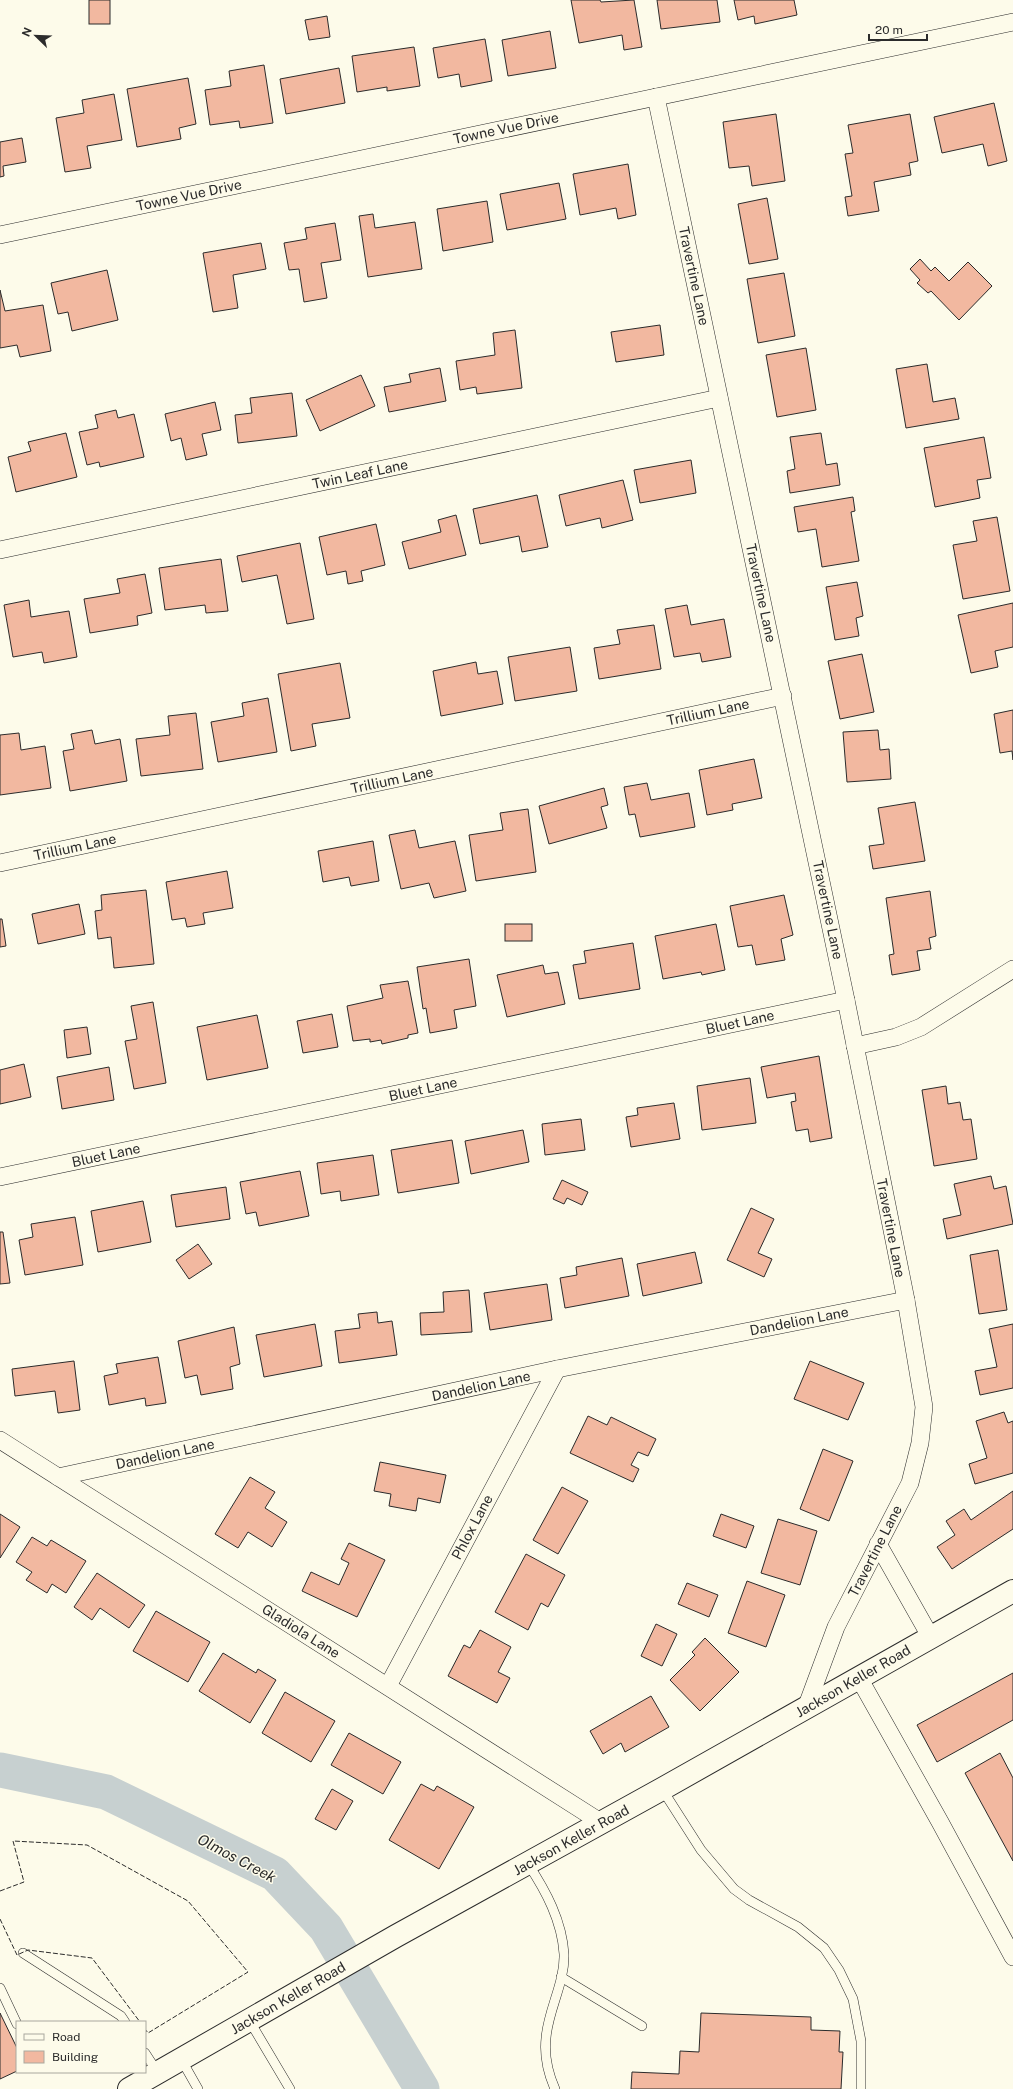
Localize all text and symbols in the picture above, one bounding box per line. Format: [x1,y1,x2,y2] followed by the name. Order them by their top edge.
[16,16,56,56] north arrow
[869,16,927,42] scale bar
[875,23,903,37] text: 20 m
[20,26,34,38] text: N
[452,109,560,147] street label: Towne Vue Drive
[135,176,243,214] street label: Towne Vue Drive
[676,225,712,327] street label: Travertine Lane
[311,456,409,492] street label: Twin Leaf Lane
[743,542,779,644] street label: Travertine Lane
[665,695,751,729] street label: Trillium Lane
[349,763,435,797] street label: Trillium Lane
[32,830,118,864] street label: Trillium Lane
[810,859,846,961] street label: Travertine Lane
[704,1007,776,1037] street label: Bluet Lane
[387,1074,459,1104] street label: Bluet Lane
[70,1140,142,1170] street label: Bluet Lane
[874,1177,908,1279] street label: Travertine Lane
[748,1304,850,1338] street label: Dandelion Lane
[430,1368,532,1404] street label: Dandelion Lane
[114,1436,216,1472] street label: Dandelion Lane
[448,1492,496,1562] street label: Phlox Lane
[845,1502,905,1599] street label: Travertine Lane
[259,1601,343,1661] street label: Gladiola Lane
[793,1642,913,1720] street label: Jackson Keller Road
[510,1802,632,1878] street label: Jackson Keller Road
[195,1830,280,1886] water label: Olmos Creek
[228,1959,348,2037] street label: Jackson Keller Road
[16,2021,146,2073] legend
[52,2030,80,2044] text: Road
[52,2050,98,2064] text: Building

